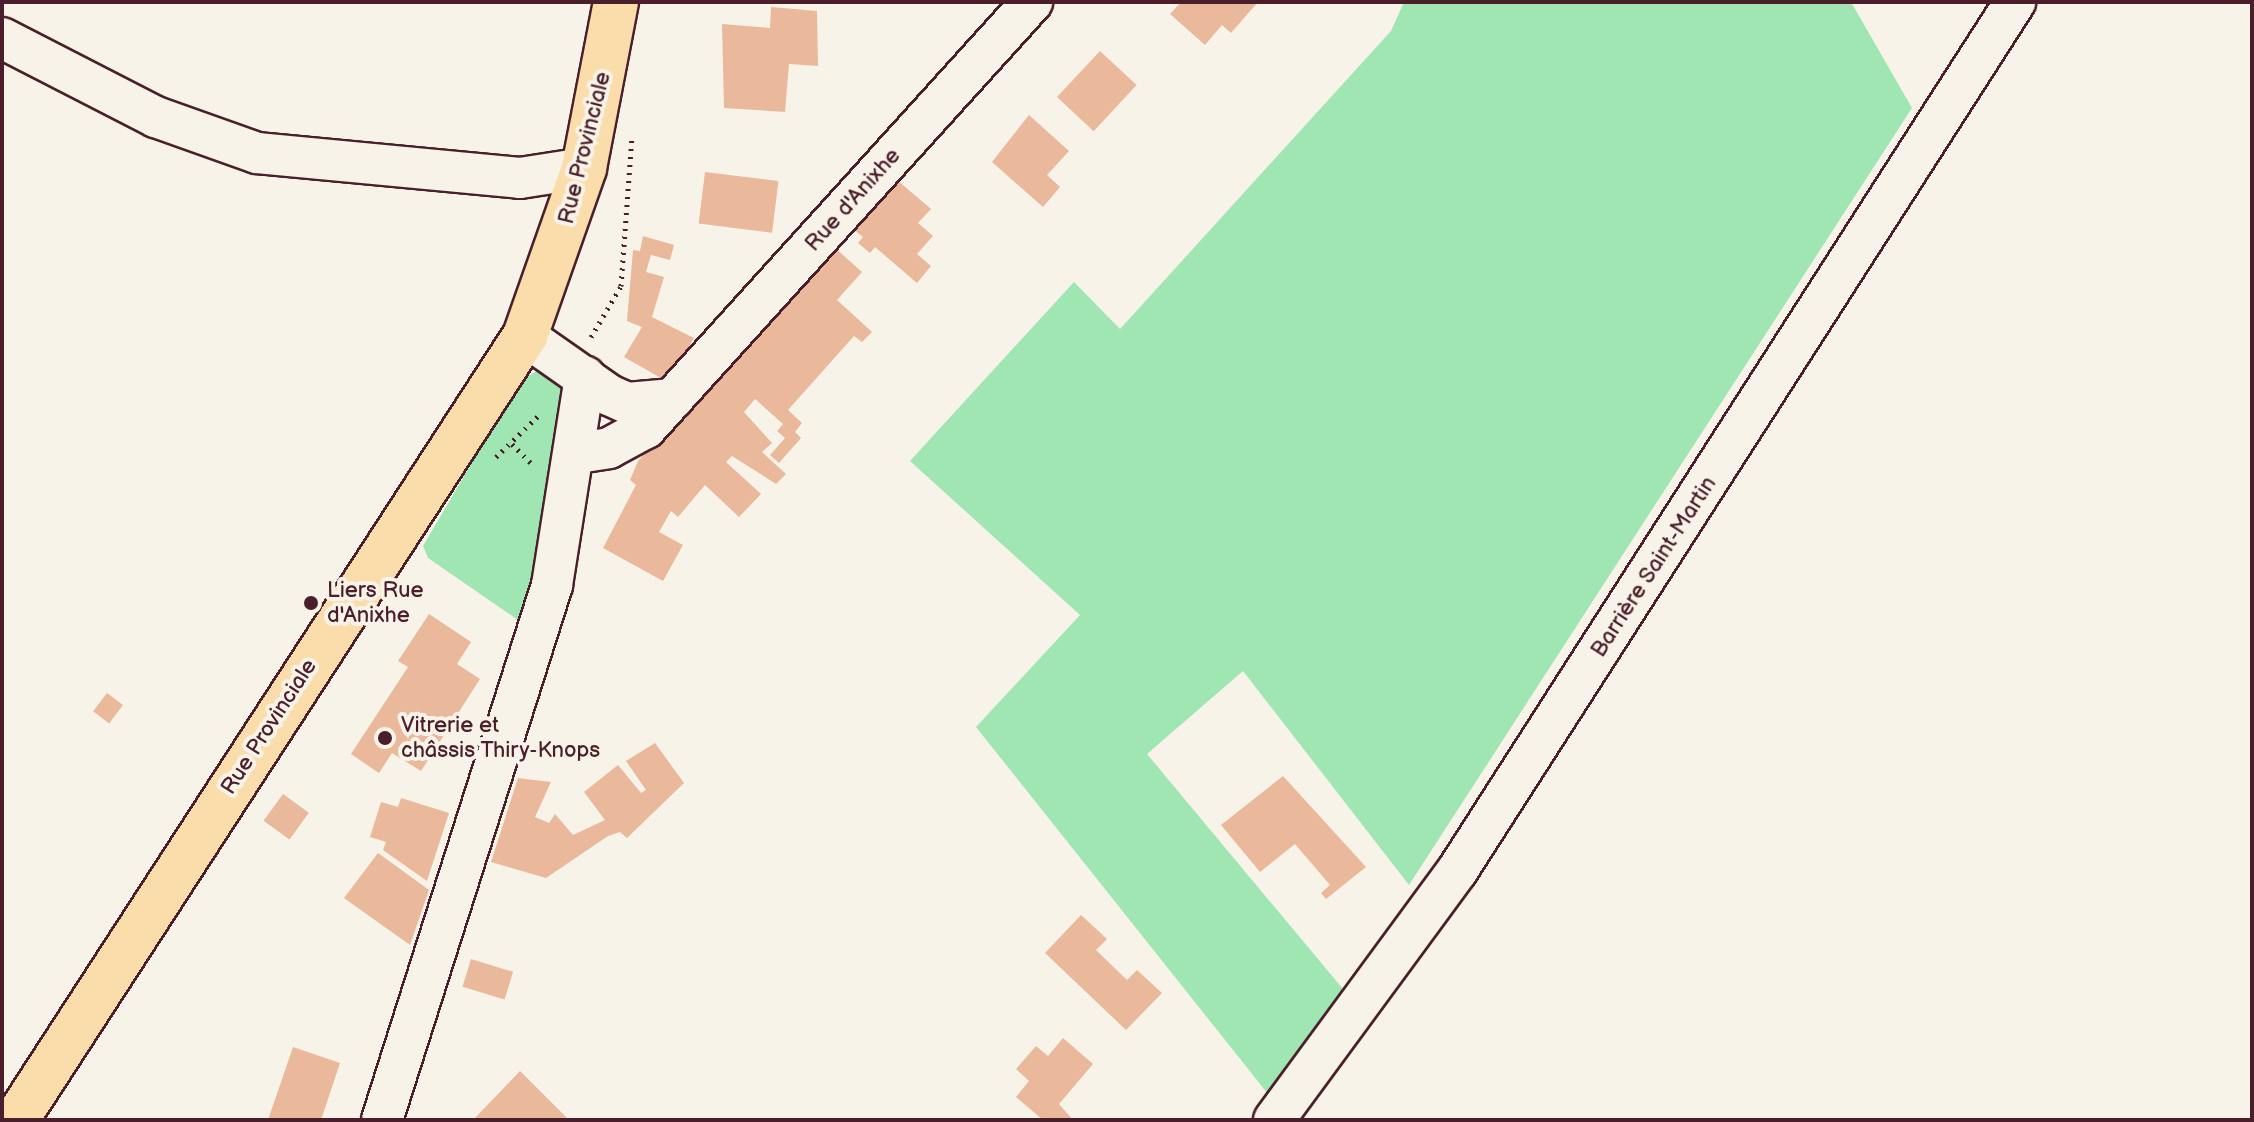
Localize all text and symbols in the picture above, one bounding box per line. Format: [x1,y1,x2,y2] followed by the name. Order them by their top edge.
[553,69,617,227] street label: Rue Provinciale
[800,143,906,257] street label: Rue d'Anixhe
[1586,472,1722,662] street label: Barrière Saint-Martin
[327,577,424,628] place label: Liers Rue d'Anixhe
[302,594,320,612] marker: Liers Rue d'Anixhe
[216,654,322,800] street label: Rue Provinciale
[401,712,601,764] place label: Vitrerie et châssis Thiry-Knops
[376,729,394,747] marker: Vitrerie et châssis Thiry-Knops

